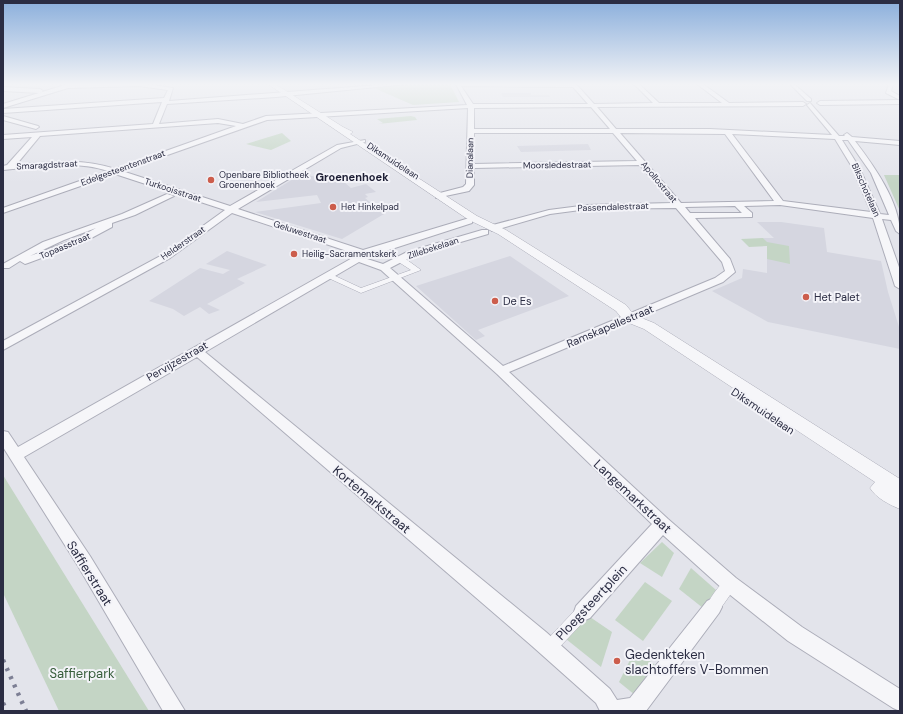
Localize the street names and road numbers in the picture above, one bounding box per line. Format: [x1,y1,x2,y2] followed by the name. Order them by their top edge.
[464,138,476,178] street label: Dianalaan
[364,140,422,182] street label: Diksmuidelaan
[79,147,167,189] street label: Edelgesteentenstraat
[16,157,78,173] street label: Smaragdstraat
[523,158,592,172] street label: Moorsledestraat
[638,159,680,206] street label: Apollostraat
[849,161,883,219] street label: Bikschotelaan
[143,175,203,205] street label: Turkooisstraat
[577,200,649,214] street label: Passendalestraat
[272,218,329,246] street label: Geluwestraat
[158,223,208,263] street label: Helderstraat
[38,230,93,262] street label: Topaasstraat
[406,234,460,262] street label: Zillebekelaan
[564,301,656,351] street label: Ramskapellestraat
[144,338,210,384] street label: Pervijzestraat
[729,385,797,437] street label: Diksmuidelaan
[590,456,675,537] street label: Langemarkstraat
[329,462,414,537] street label: Kortemarkstraat
[63,537,116,609] street label: Saffierstraat
[552,561,631,644] street label: Ploegsteertplein

